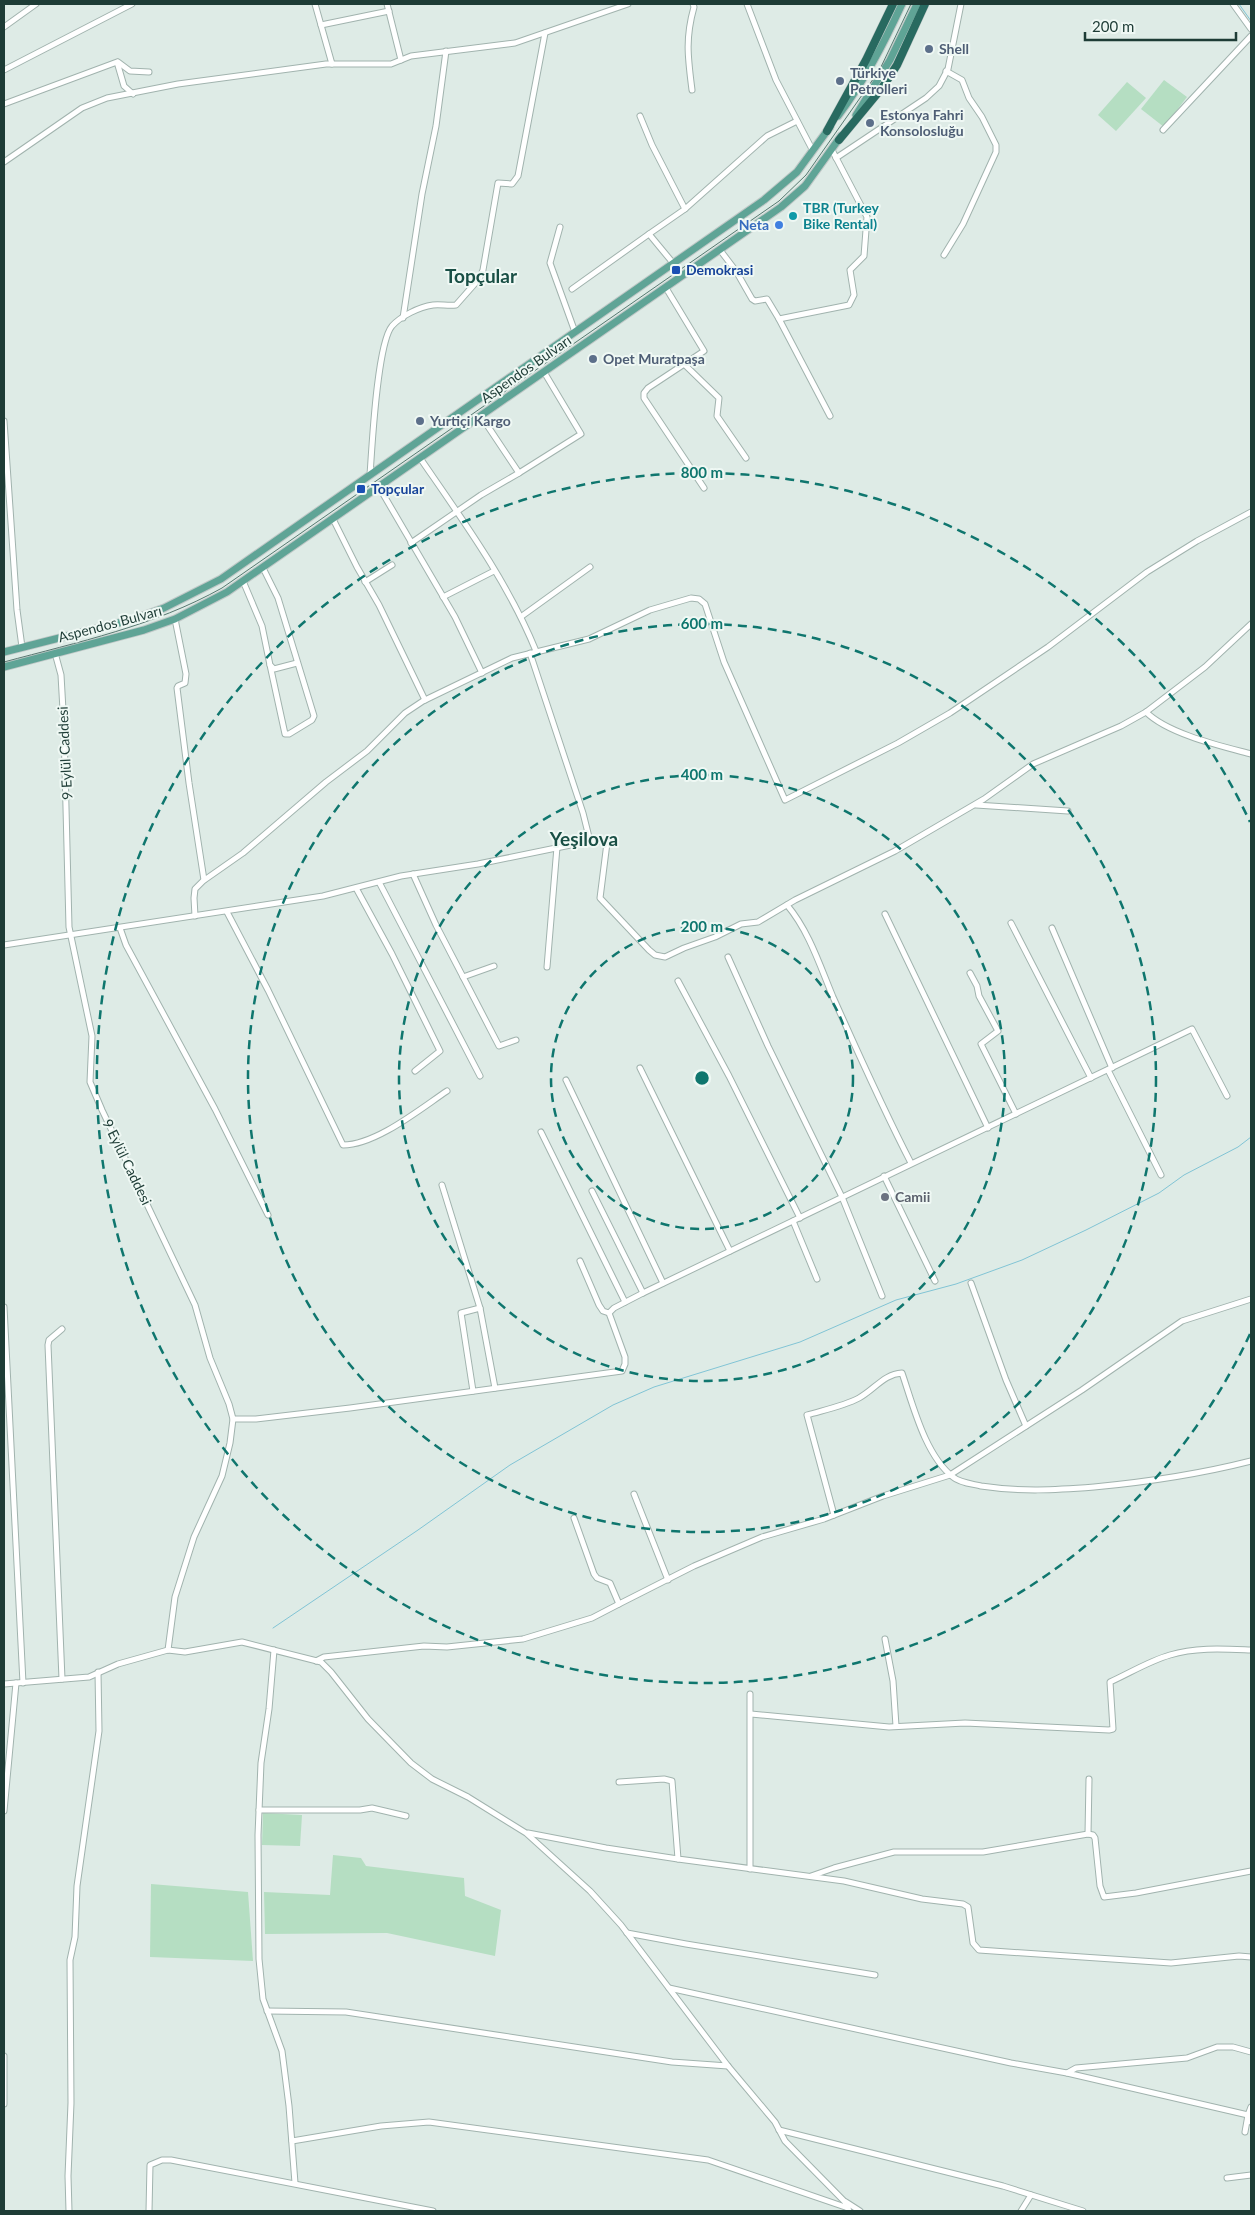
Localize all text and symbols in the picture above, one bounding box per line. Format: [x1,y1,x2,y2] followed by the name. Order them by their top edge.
[1085,10,1236,42] scale bar
[1092,17,1134,35] text: 200 m
[939,40,969,57] place label: Shell
[923,43,935,55] marker: Shell
[850,64,907,97] place label: Türkiye Petrolleri
[834,75,846,87] marker: Türkiye Petrolleri
[880,106,964,139] place label: Estonya Fahri Konsolosluğu
[864,117,876,129] marker: Estonya Fahri Konsolosluğu
[803,199,879,232] place label: TBR (Turkey Bike Rental)
[787,210,799,222] marker: TBR (Turkey Bike Rental)
[739,216,769,233] place label: Neta
[773,219,785,231] marker: Neta
[686,261,753,278] place label: Demokrasi
[445,264,518,287] district label: Topçular
[670,264,682,276] marker: Demokrasi
[477,331,574,406] street label: Aspendos Bulvarı
[603,350,705,367] place label: Opet Muratpaşa
[587,353,599,365] marker: Opet Muratpaşa
[429,412,511,429] place label: Yurtiçi Kargo
[414,415,426,427] marker: Yurtiçi Kargo
[681,463,723,481] text: 800 m
[371,480,425,497] place label: Topçular
[355,483,367,495] marker: Topçular
[56,602,164,646] street label: Aspendos Bulvarı
[681,614,723,632] text: 600 m
[54,706,75,800] street label: 9 Eylül Caddesi
[681,765,723,783] text: 400 m
[549,827,618,850] district label: Yeşilova
[681,917,723,935] text: 200 m
[693,1069,711,1087] centre of rings
[99,1116,156,1208] street label: 9 Eylül Caddesi
[895,1188,930,1205] place label: Camii
[879,1191,891,1203] marker: Camii

